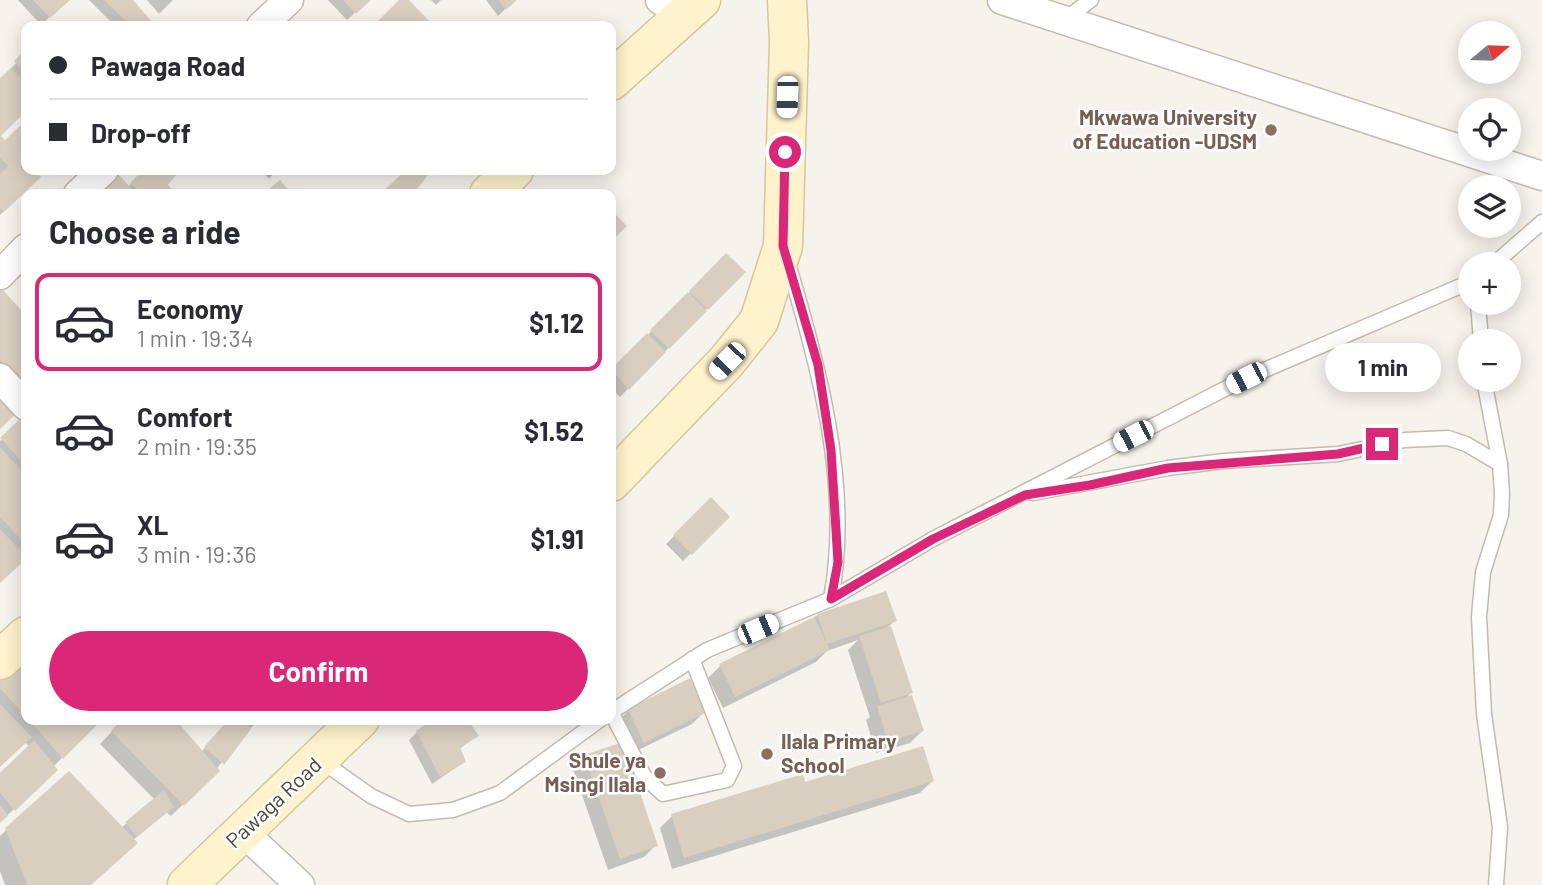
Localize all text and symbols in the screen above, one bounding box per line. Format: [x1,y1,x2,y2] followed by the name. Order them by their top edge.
[1458,21,1521,84] north arrow
[1458,21,1521,392] map controls
[91,50,245,81] text: Pawaga Road
[776,76,799,118] car
[1458,98,1521,161] button: locate
[1073,104,1257,153] place label: Mkwawa University of Education -UDSM
[91,117,191,148] text: Drop-off
[1263,122,1279,138] marker: Mkwawa University of Education -UDSM
[769,136,801,168] route start
[1458,175,1521,238] button: layers
[49,212,241,250] text: Choose a ride
[1458,252,1521,315] button: +
[53,291,116,354] icon: car
[137,293,243,324] text: Economy
[529,307,584,338] text: $1.12
[137,324,253,352] text: 1 min · 19:34
[1458,329,1521,392] button: −
[705,339,750,383] car
[1324,342,1440,392] callout: 1 min
[1358,353,1408,381] text: 1 min
[1223,359,1270,397] car
[53,399,116,462] icon: car
[137,401,233,432] text: Comfort
[524,415,584,446] text: $1.52
[1110,417,1157,455] car
[1366,428,1398,460] route end
[137,432,257,460] text: 2 min · 19:35
[53,507,116,570] icon: car
[137,509,168,540] text: XL
[530,523,584,554] text: $1.91
[137,540,256,568] text: 3 min · 19:36
[735,611,782,647] car
[49,631,588,711] button: Confirm
[781,728,897,777] place label: Ilala Primary School
[759,746,775,762] marker: Ilala Primary School
[544,747,646,796] place label: Shule ya Msingi Ilala
[220,751,326,852] street label: Pawaga Road
[652,765,668,781] marker: Shule ya Msingi Ilala

